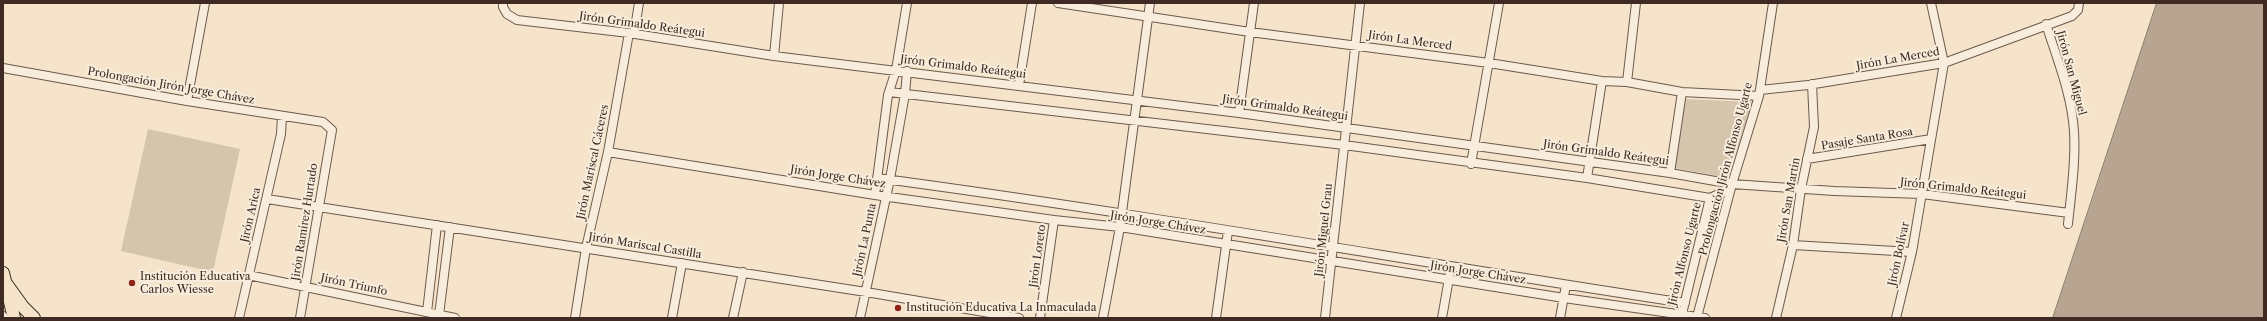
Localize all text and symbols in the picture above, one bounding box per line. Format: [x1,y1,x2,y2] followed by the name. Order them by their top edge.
[578,10,706,40] street label: Jirón Grimaldo Reátegui
[1367,29,1453,53] street label: Jirón La Merced
[2053,29,2089,117] street label: Jirón San Miguel
[1855,45,1941,73] street label: Jirón La Merced
[899,53,1027,81] street label: Jirón Grimaldo Reátegui
[87,65,255,107] street label: Prolongación Jirón Jorge Chávez
[1697,81,1755,257] street label: Prolongación Jirón Alfonso Ugarte
[1221,93,1349,123] street label: Jirón Grimaldo Reátegui
[574,103,612,221] street label: Jirón Mariscal Cáceres
[1820,125,1914,153] street label: Pasaje Santa Rosa
[1542,138,1670,168] street label: Jirón Grimaldo Reátegui
[1775,156,1803,244] street label: Jirón San Martín
[289,162,321,282] street label: Jirón Ramírez Hurtado
[789,163,887,191] street label: Jirón Jorge Chávez
[1899,176,2027,202] street label: Jirón Grimaldo Reátegui
[1313,183,1335,277] street label: Jirón Miguel Grau
[238,186,264,244] street label: Jirón Arica
[1666,201,1704,307] street label: Jirón Alfonso Ugarte
[851,202,879,278] street label: Jirón La Punta
[1109,209,1207,237] street label: Jirón Jorge Chávez
[1886,221,1912,287] street label: Jirón Bolívar
[1027,224,1049,288] street label: Jirón Loreto
[588,231,702,261] street label: Jirón Mariscal Castilla
[1429,259,1527,287] street label: Jirón Jorge Chávez
[140,270,251,296] place label: Institución Educativa Carlos Wiesse
[319,271,389,299] street label: Jirón Triunfo
[127,278,137,288] marker: Institución Educativa Carlos Wiesse
[906,301,1097,315] place label: Institución Educativa La Inmaculada
[893,303,903,313] marker: Institución Educativa La Inmaculada

